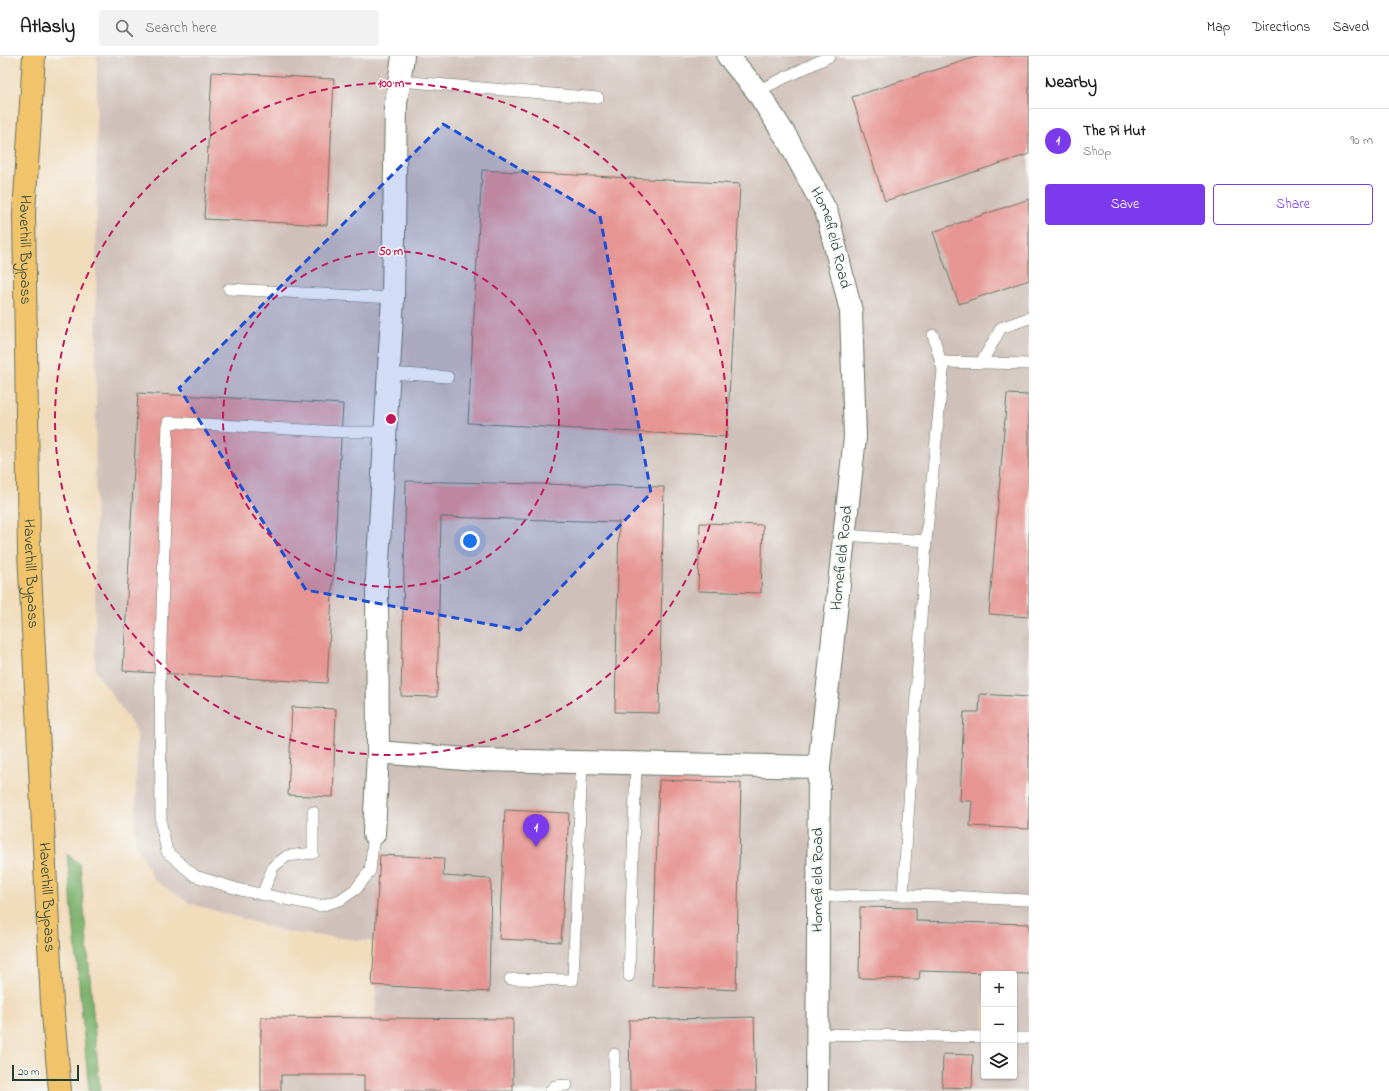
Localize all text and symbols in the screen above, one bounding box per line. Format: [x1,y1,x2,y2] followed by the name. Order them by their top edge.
[99,10,379,46] search box
[20,14,75,41] text: Atlasly
[113,17,135,39] icon: search
[145,17,217,39] text: Search here
[1207,17,1230,38] text: Map
[1252,17,1310,38] text: Directions
[1332,17,1369,38] text: Saved
[1045,70,1097,95] text: Nearby
[378,75,405,93] text: 100 m
[1083,120,1146,142] text: The Pi Hut
[1056,131,1060,150] text: 1
[1350,131,1373,150] text: 90 m
[1083,142,1111,161] text: Shop
[803,183,857,291] street label: Homefield Road
[1045,184,1205,225] button: Save
[1213,184,1373,225] button: Share
[12,194,37,305] street label: Haverhill Bypass
[379,243,404,261] text: 50 m
[384,412,398,426] centre of rings
[825,504,859,612] street label: Homefield Road
[17,518,45,629] street label: Haverhill Bypass
[460,531,480,551] your location
[523,814,549,847] pin: 1
[806,827,830,933] street label: Homefield Road
[32,842,61,953] street label: Haverhill Bypass
[981,971,1017,1079] map controls
[981,971,1017,1007] button: +
[981,1007,1017,1043] button: −
[981,1043,1017,1079] button: layers
[12,1063,79,1082] scale bar
[18,1064,40,1080] text: 20 m

